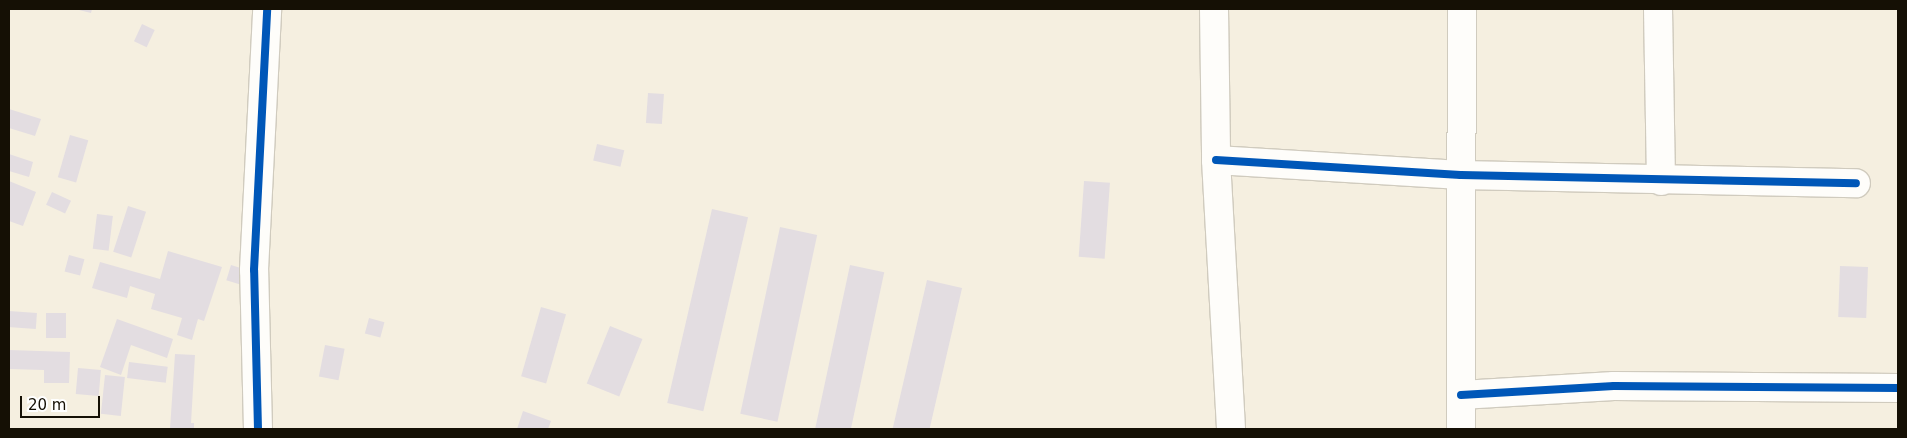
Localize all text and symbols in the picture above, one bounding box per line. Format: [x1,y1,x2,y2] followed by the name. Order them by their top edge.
[22,386,102,418] scale bar
[28,396,66,414] text: 20 m

